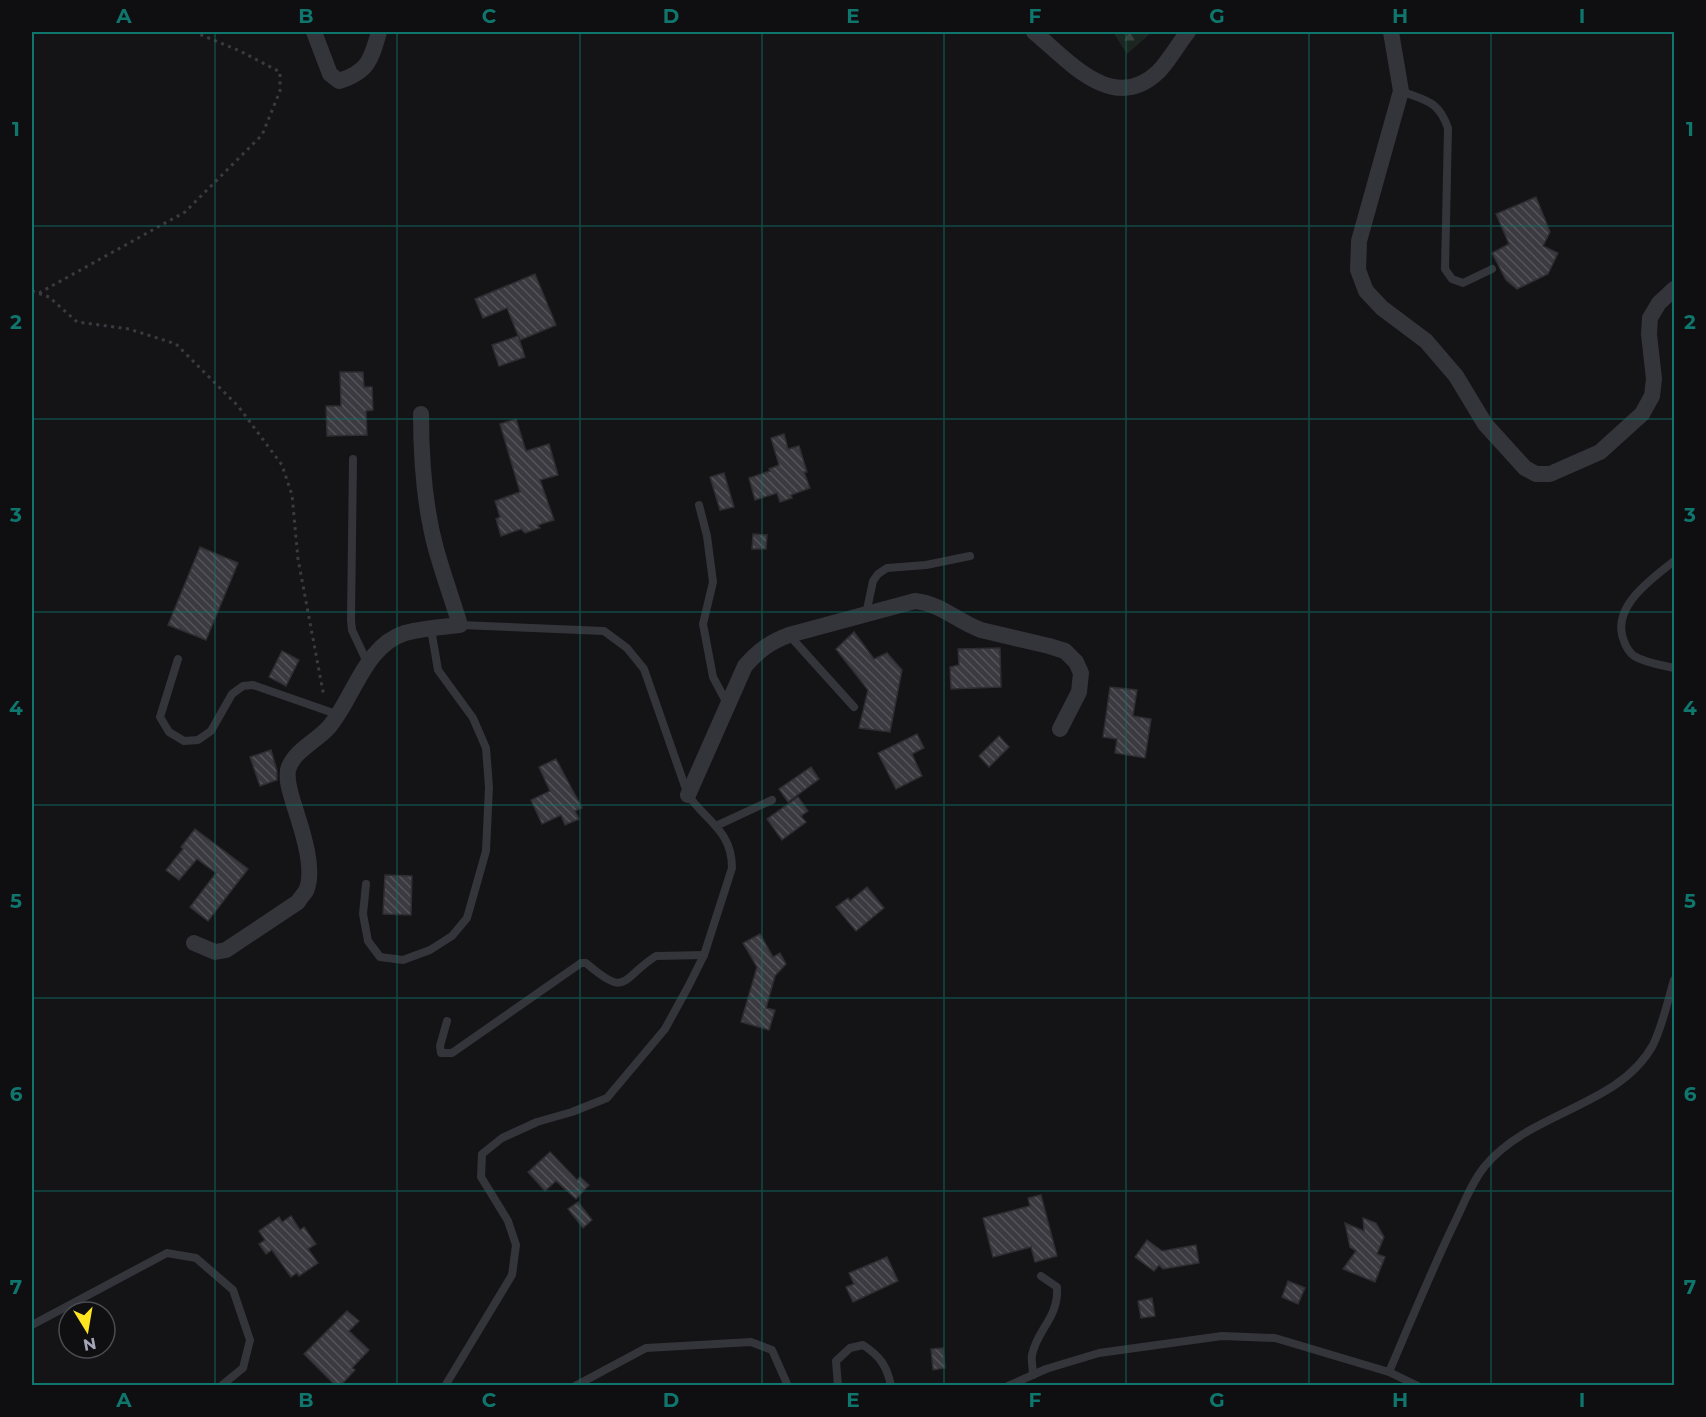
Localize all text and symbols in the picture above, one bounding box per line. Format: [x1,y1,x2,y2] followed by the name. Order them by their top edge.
[115,4,132,28] text: A
[298,4,314,28] text: B
[482,4,497,28] text: C
[663,4,679,28] text: D
[846,4,860,28] text: E
[1029,4,1042,28] text: F
[1209,4,1225,28] text: G
[1392,4,1408,28] text: H
[1579,4,1585,28] text: I
[12,117,20,141] text: 1
[1686,117,1694,141] text: 1
[10,310,22,334] text: 2
[1684,310,1696,334] text: 2
[9,503,22,527] text: 3
[1683,503,1696,527] text: 3
[9,696,23,720] text: 4
[1683,696,1697,720] text: 4
[10,889,22,913] text: 5
[1684,889,1696,913] text: 5
[10,1082,23,1106] text: 6
[1684,1082,1697,1106] text: 6
[10,1275,22,1299] text: 7
[1684,1275,1696,1299] text: 7
[57,1300,117,1360] north arrow
[82,1334,98,1355] text: N
[115,1388,132,1412] text: A
[298,1388,314,1412] text: B
[482,1388,497,1412] text: C
[663,1388,679,1412] text: D
[846,1388,860,1412] text: E
[1029,1388,1042,1412] text: F
[1209,1388,1225,1412] text: G
[1392,1388,1408,1412] text: H
[1579,1388,1585,1412] text: I

